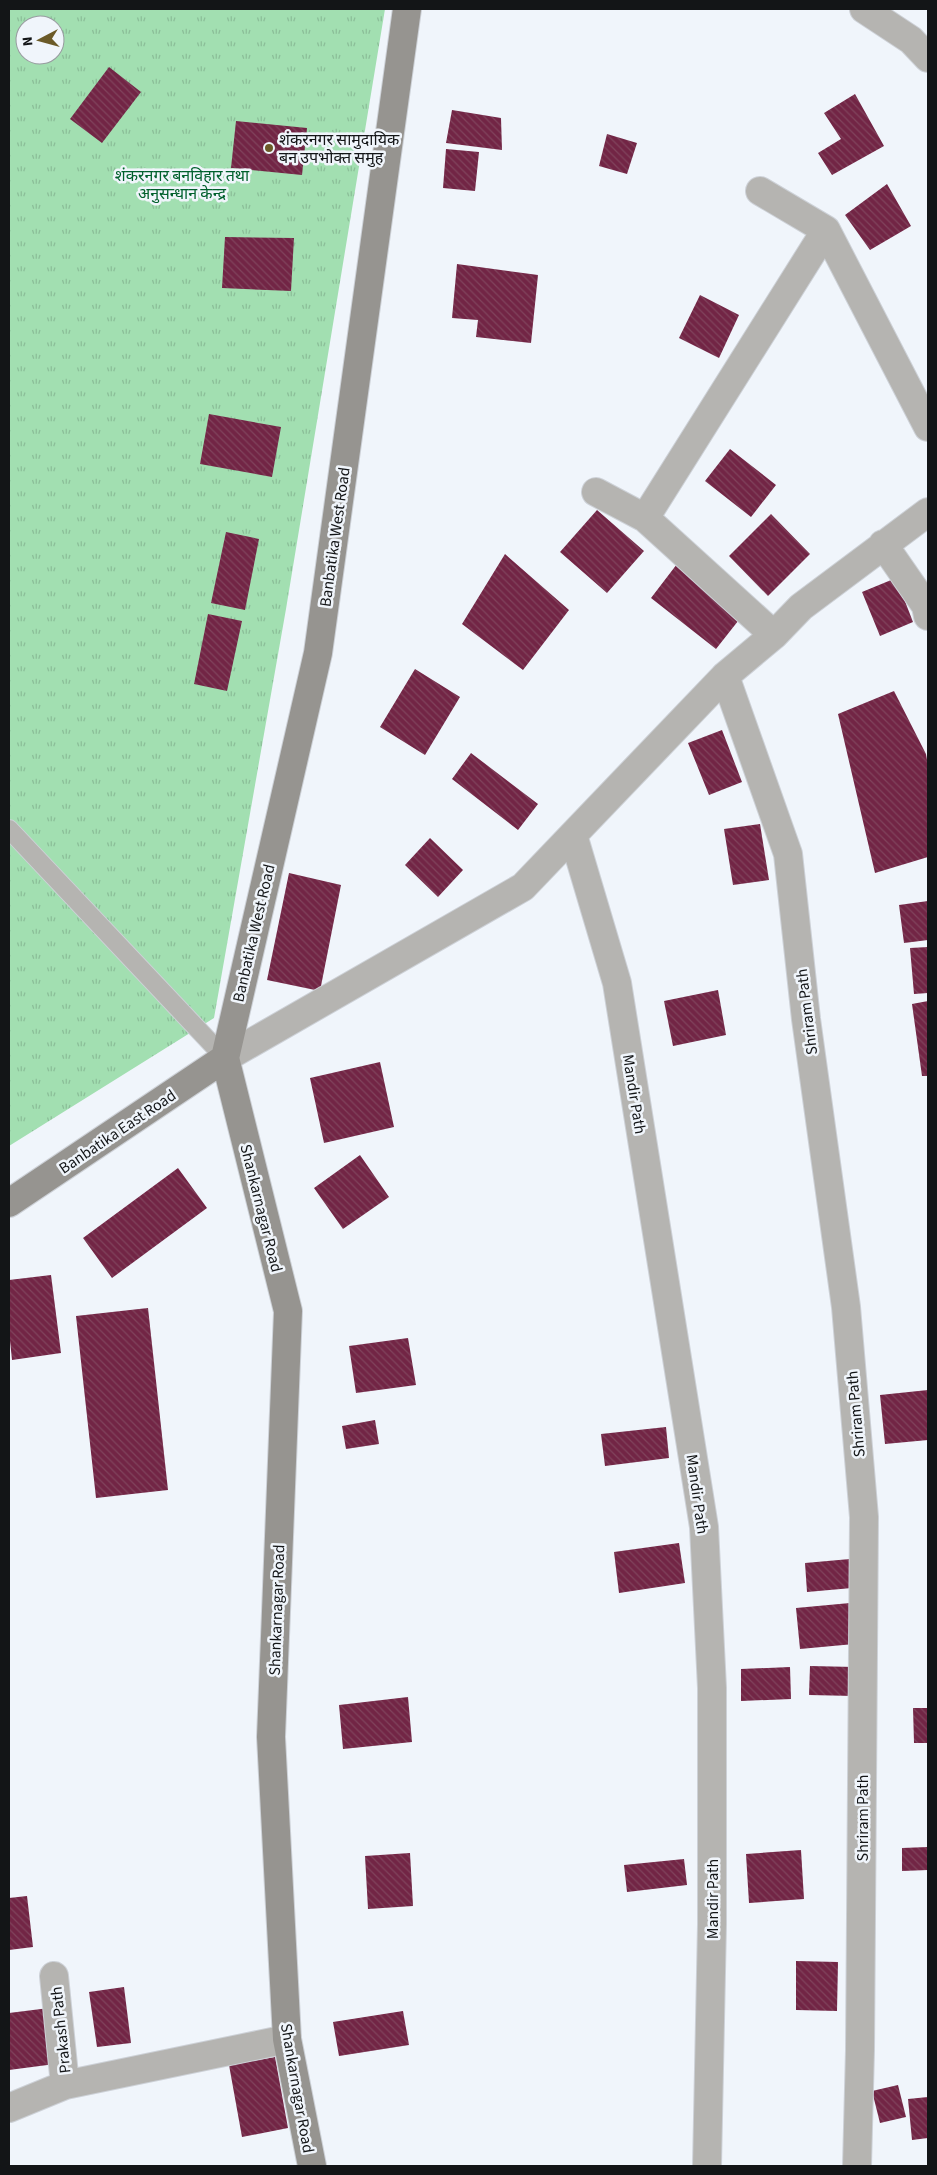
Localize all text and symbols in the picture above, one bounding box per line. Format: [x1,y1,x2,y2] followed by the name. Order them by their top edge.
[15,15,65,65] north arrow
[18,36,38,47] text: N
[279,129,400,169] place label: शंकरनगर सामुदायिक बन उपभोक्त समुह
[263,142,275,154] marker: शंकरनगर सामुदायिक बन उपभोक्त समुह
[115,165,250,205] park label: शंकरनगर बनविहार तथा अनुसन्धान केन्द्र
[314,466,356,608] street label: Banbatika West Road
[227,862,281,1004] street label: Banbatika West Road
[791,967,823,1056] street label: Shriram Path
[617,1053,651,1136] street label: Mandir Path
[55,1084,180,1179] street label: Banbatika East Road
[234,1142,288,1275] street label: Shankarnagar Road
[841,1370,871,1458] street label: Shriram Path
[681,1453,713,1535] street label: Mandir Path
[264,1544,290,1676] street label: Shankarnagar Road
[852,1775,874,1861] street label: Shriram Path
[702,1859,724,1939] street label: Mandir Path
[46,1985,76,2074] street label: Prakash Path
[275,2022,319,2155] street label: Shankarnagar Road

